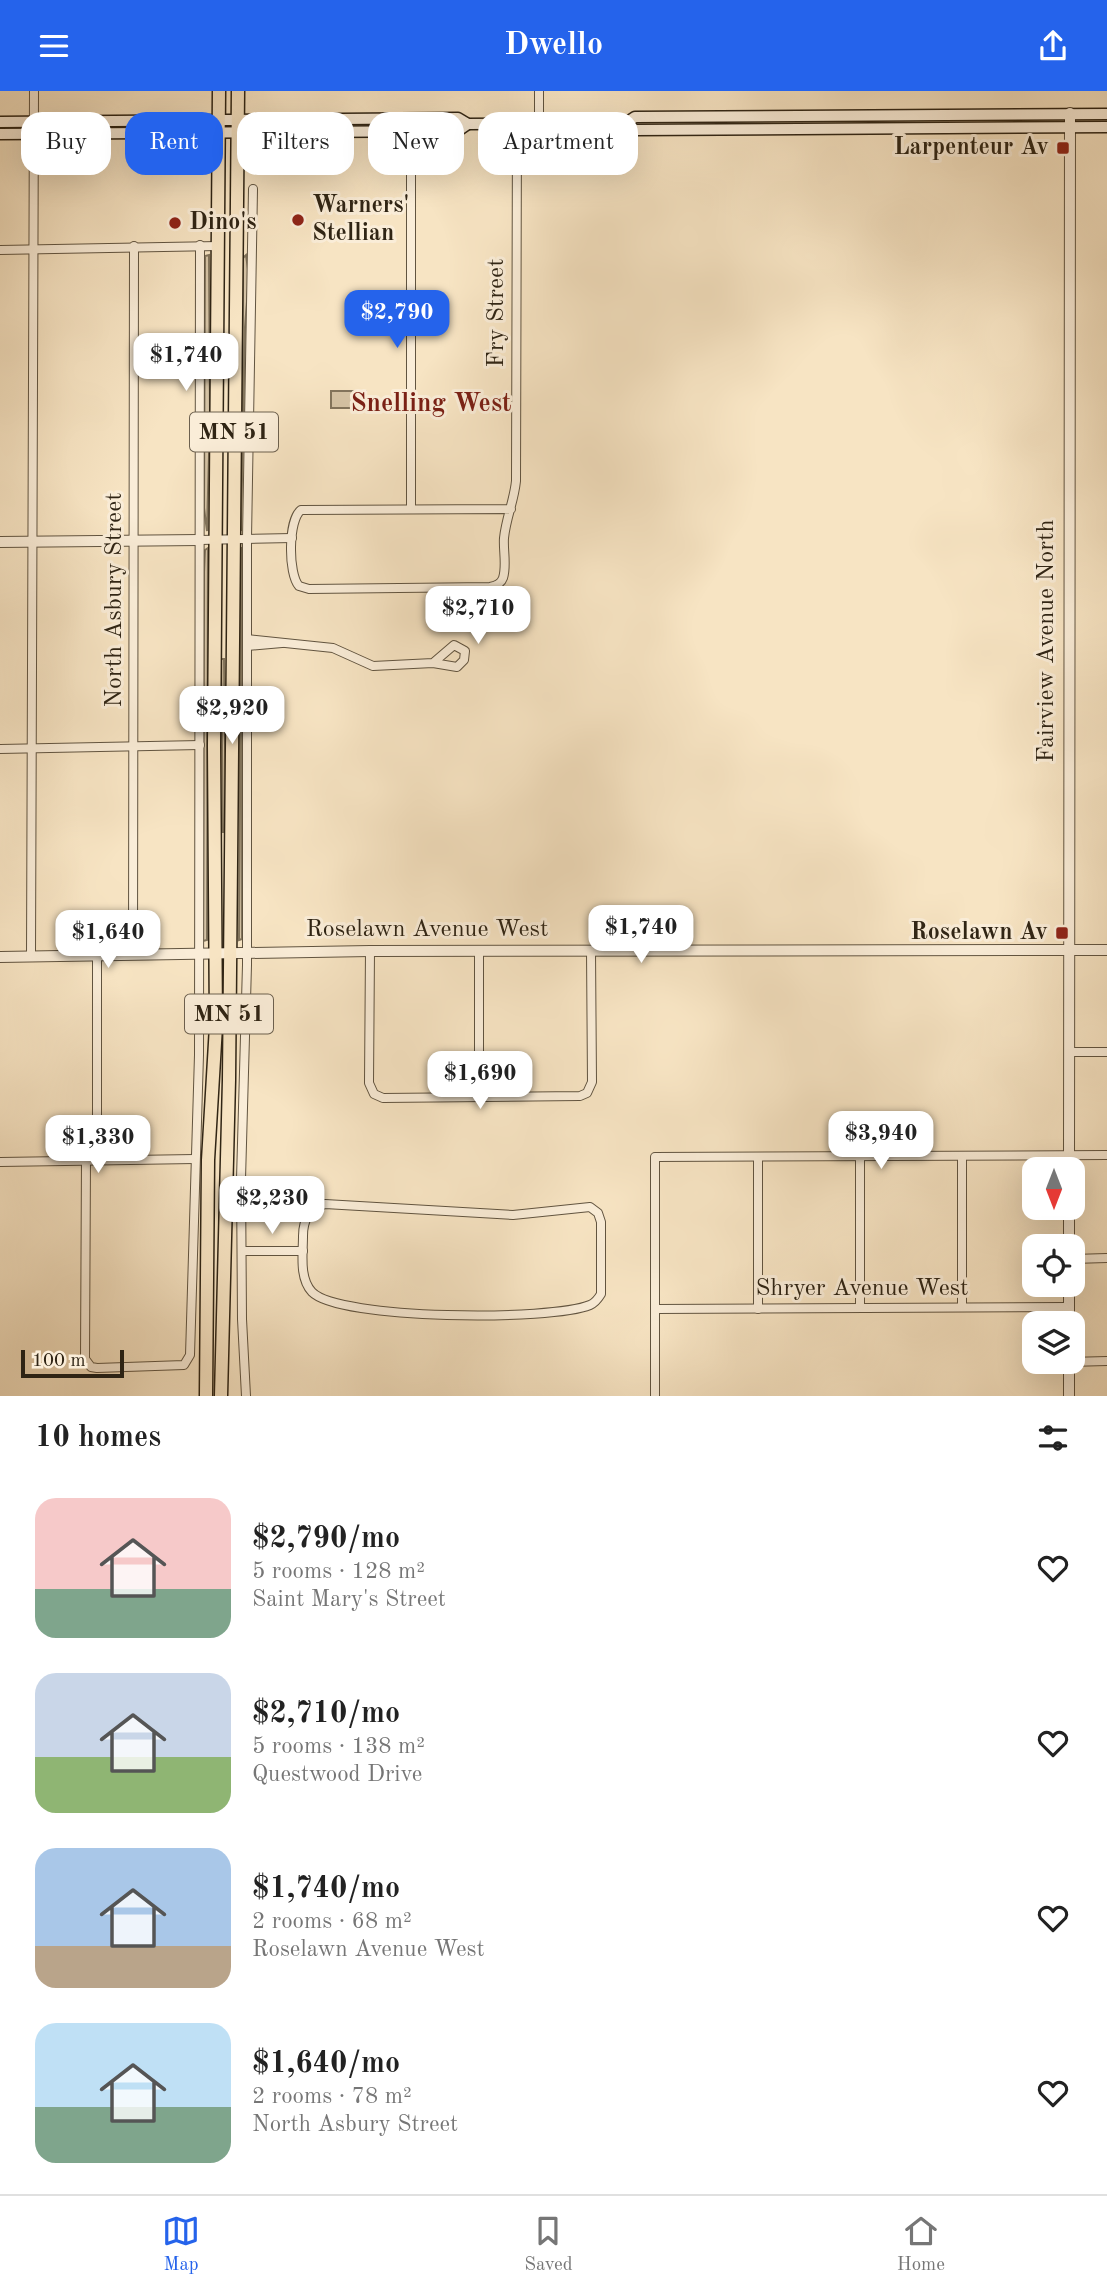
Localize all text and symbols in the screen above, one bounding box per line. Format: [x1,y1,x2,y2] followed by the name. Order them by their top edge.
[35,27,73,65] icon: menu
[1034,27,1072,65] icon: share
[504,30,603,62] text: Dwello
[21,112,111,175] chip: Buy
[125,112,223,175] chip: Rent
[237,112,354,175] chip: Filters
[368,112,464,175] chip: New
[478,112,638,175] chip: Apartment
[893,136,1049,160] place label: Larpenteur Av
[1055,140,1071,156] marker: Larpenteur Av
[312,194,409,246] place label: Warners' Stellian
[189,211,257,235] place label: Dino's
[290,212,306,228] marker: Warners' Stellian
[167,215,183,231] marker: Dino's
[485,258,509,368] street label: Fry Street
[340,291,454,350] pin: $2,790
[360,301,434,324] text: $2,790
[129,334,243,393] pin: $1,740
[149,344,223,367] text: $1,740
[350,391,512,417] district label: Snelling West
[190,413,278,451] road number: MN 51
[103,492,127,708] street label: North Asbury Street
[1035,519,1059,763] street label: Fairview Avenue North
[421,587,535,646] pin: $2,710
[441,597,515,620] text: $2,710
[175,687,289,746] pin: $2,920
[195,697,269,720] text: $2,920
[584,905,698,965] pin: $1,740
[51,911,165,970] pin: $1,640
[604,916,678,939] text: $1,740
[306,918,548,942] street label: Roselawn Avenue West
[71,921,145,944] text: $1,640
[910,921,1048,945] place label: Roselawn Av
[1054,925,1070,941] marker: Roselawn Av
[185,995,273,1033] road number: MN 51
[423,1051,537,1111] pin: $1,690
[443,1062,517,1085] text: $1,690
[824,1111,938,1171] pin: $3,940
[41,1115,155,1175] pin: $1,330
[844,1122,918,1145] text: $3,940
[61,1126,135,1149] text: $1,330
[1022,1157,1085,1220] north arrow
[1022,1157,1085,1374] map controls
[215,1177,329,1236] pin: $2,230
[235,1187,309,1210] text: $2,230
[1022,1234,1085,1297] button: locate
[755,1277,969,1301] street label: Shryer Avenue West
[1022,1311,1085,1374] button: layers
[21,1347,124,1379] scale bar
[32,1352,85,1371] text: 100 m
[1034,1419,1072,1457] icon: filters
[35,1423,161,1453] text: 10 homes
[252,1524,400,1554] text: $2,790/mo
[91,1526,175,1610] icon: home
[1034,1549,1072,1587] icon: heart
[252,1560,425,1583] text: 5 rooms · 128 m²
[252,1588,446,1611] text: Saint Mary's Street
[252,1699,400,1729] text: $2,710/mo
[91,1701,175,1785] icon: home
[1034,1724,1072,1762] icon: heart
[252,1735,425,1758] text: 5 rooms · 138 m²
[252,1763,422,1786] text: Questwood Drive
[252,1874,400,1904] text: $1,740/mo
[91,1876,175,1960] icon: home
[1034,1899,1072,1937] icon: heart
[252,1910,412,1933] text: 2 rooms · 68 m²
[252,1938,485,1961] text: Roselawn Avenue West
[252,2049,400,2079] text: $1,640/mo
[91,2051,175,2135] icon: home
[1034,2074,1072,2112] icon: heart
[252,2085,412,2108] text: 2 rooms · 78 m²
[252,2113,458,2136] text: North Asbury Street
[162,2212,200,2277] tab: Map
[524,2212,573,2277] tab: Saved
[897,2212,945,2277] tab: Home

